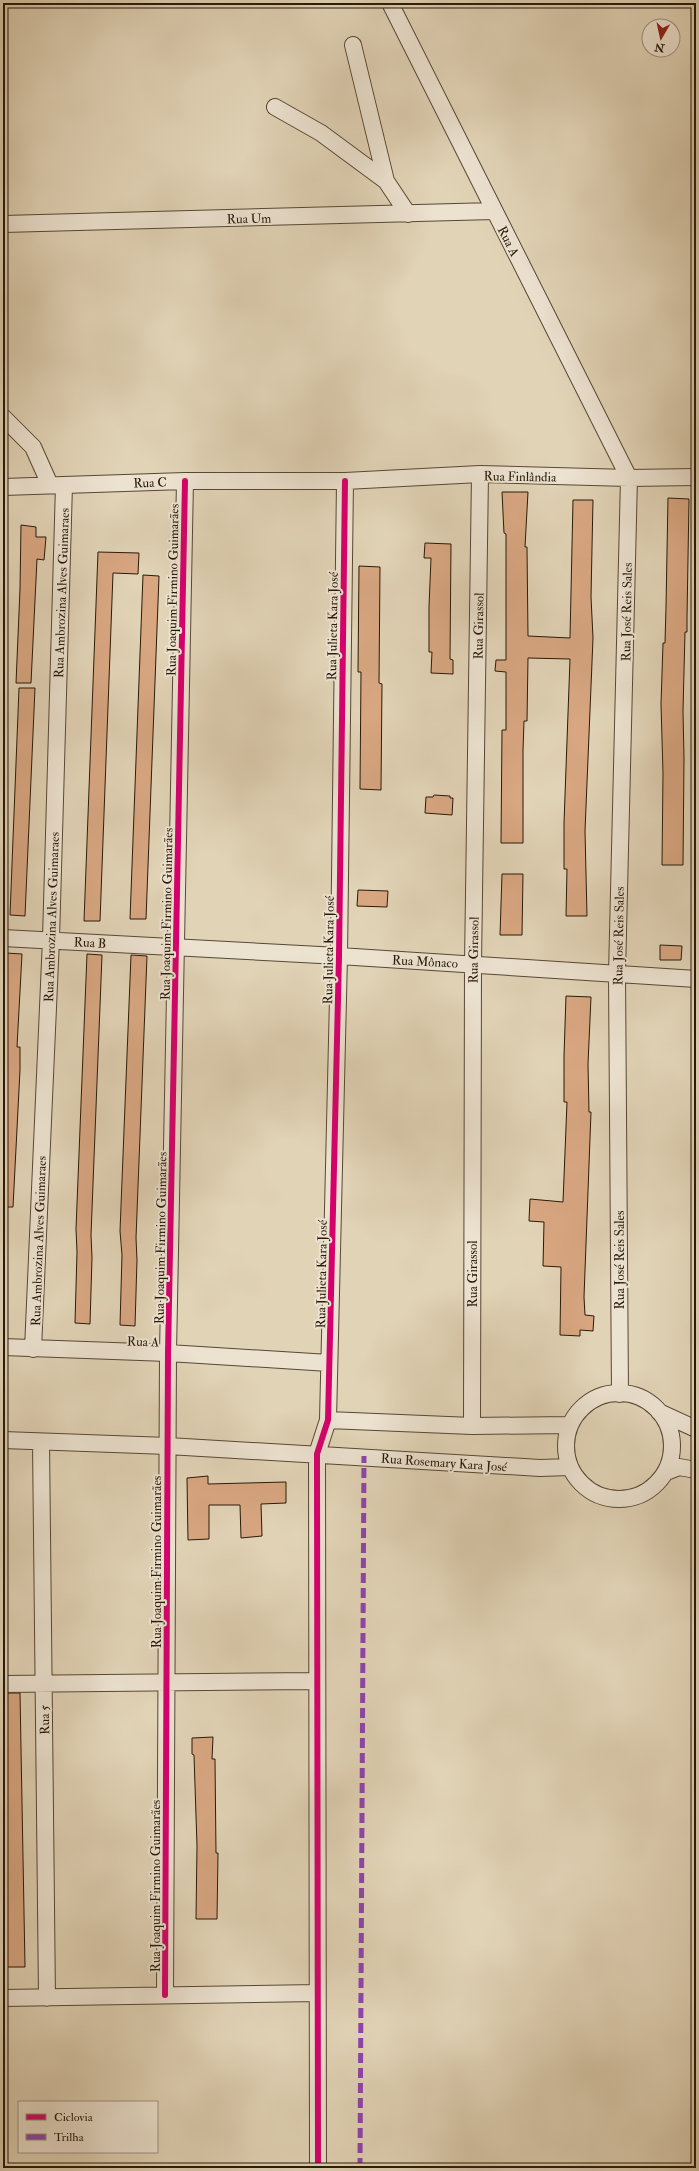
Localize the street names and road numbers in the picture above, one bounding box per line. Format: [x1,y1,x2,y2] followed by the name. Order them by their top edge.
[227,211,271,227] street label: Rua Um
[494,223,523,260] street label: Rua A
[483,468,557,486] street label: Rua Finlândia
[133,474,167,492] street label: Rua C
[163,503,183,676] street label: Rua Joaquim Firmino Guimarães
[51,507,73,678] street label: Rua Ambrozina Alves Guimaraes
[618,562,636,662] street label: Rua José Reis Sales
[324,571,342,680] street label: Rua Julieta Kara José
[470,592,488,660] street label: Rua Girassol
[157,827,177,1000] street label: Rua Joaquim Firmino Guimarães
[41,831,63,1002] street label: Rua Ambrozina Alves Guimaraes
[610,886,628,986] street label: Rua José Reis Sales
[320,895,338,1004] street label: Rua Julieta Kara José
[465,916,483,984] street label: Rua Girassol
[73,934,107,952] street label: Rua B
[392,952,458,972] street label: Rua Mônaco
[151,1151,171,1324] street label: Rua Joaquim Firmino Guimarães
[28,1155,50,1326] street label: Rua Ambrozina Alves Guimaraes
[612,1210,628,1309] street label: Rua José Reis Sales
[313,1219,331,1328] street label: Rua Julieta Kara José
[465,1240,481,1308] street label: Rua Girassol
[127,1333,160,1351] street label: Rua A
[380,1451,508,1476] street label: Rua Rosemary Kara José
[149,1475,165,1648] street label: Rua Joaquim Firmino Guimarães
[37,1705,53,1735] street label: Rua 5
[148,1799,164,1972] street label: Rua Joaquim Firmino Guimarães

